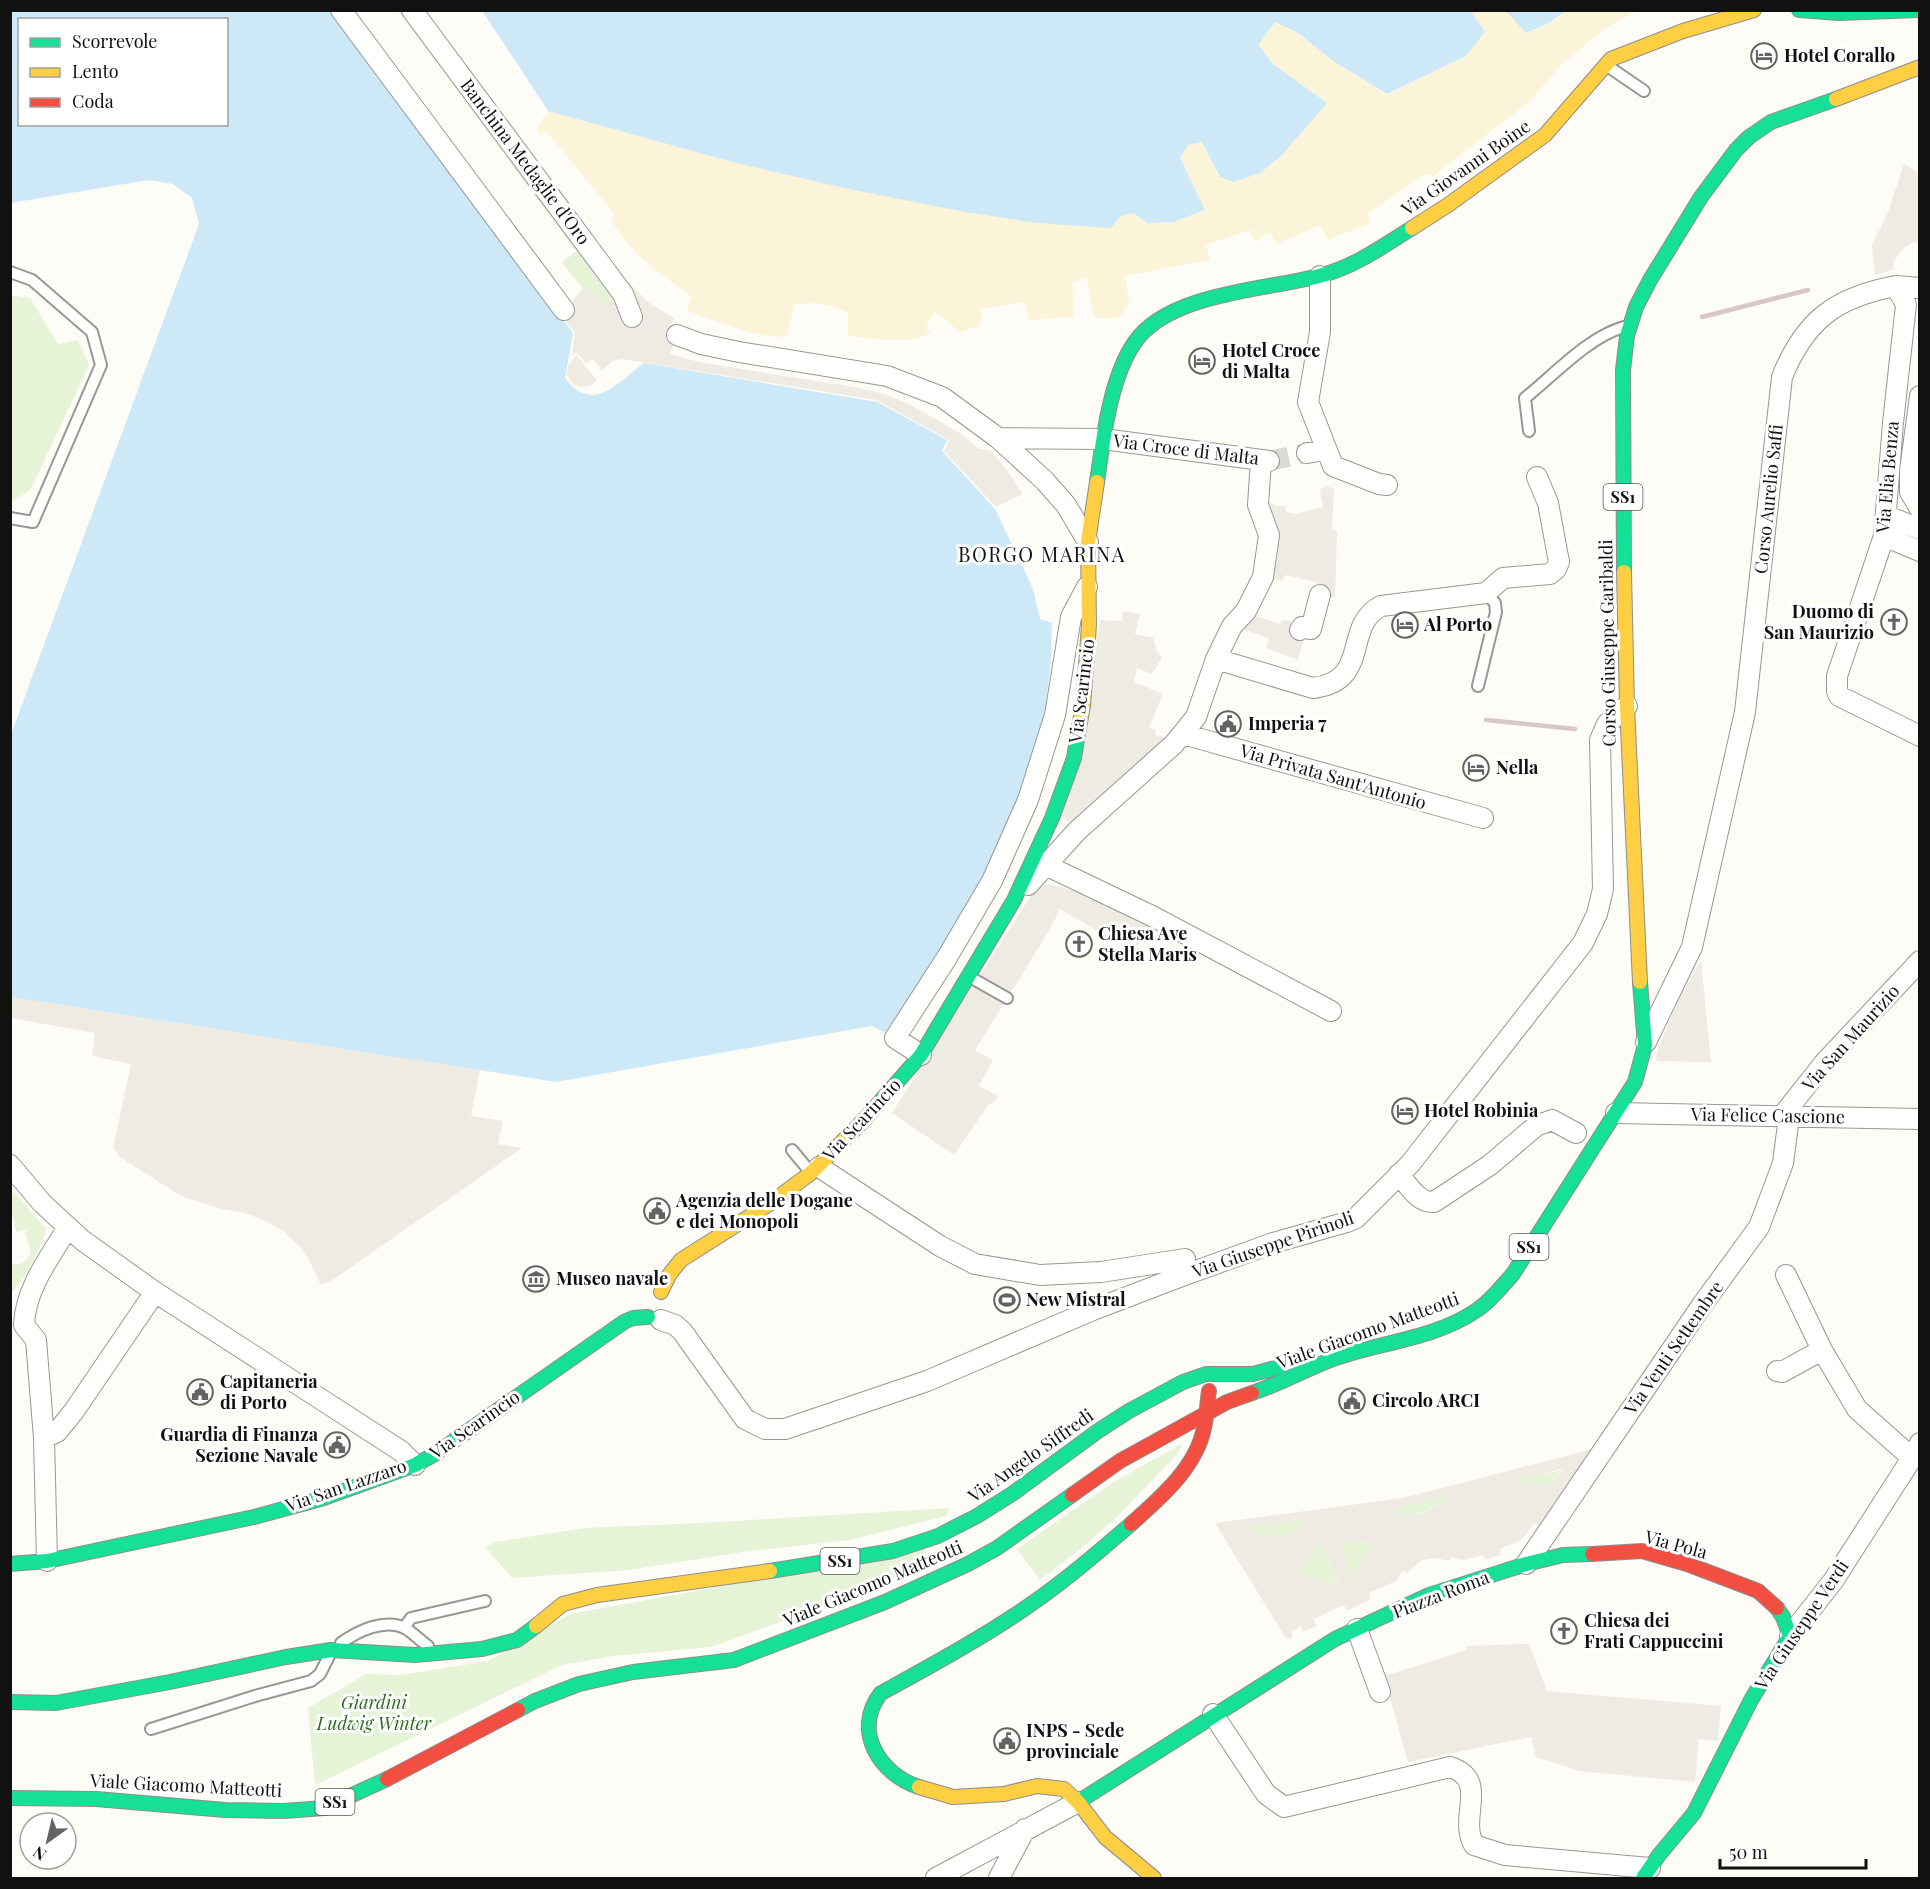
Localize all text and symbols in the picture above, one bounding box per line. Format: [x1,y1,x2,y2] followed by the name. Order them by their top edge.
[18,18,228,126] legend
[72,29,157,53] text: Scorrevole
[1749,41,1779,71] hotel icon: Hotel Corallo
[1784,43,1895,67] place label: Hotel Corallo
[72,59,119,83] text: Lento
[456,74,596,249] street label: Banchina Medaglie d'Oro
[72,89,114,113] text: Coda
[1395,114,1535,221] street label: Via Giovanni Boine
[1222,338,1320,383] place label: Hotel Croce di Malta
[1187,346,1217,376] hotel icon: Hotel Croce di Malta
[1870,420,1904,535] street label: Via Elia Benza
[1748,423,1788,575] street label: Corso Aurelio Saffi
[1111,428,1260,470] street label: Via Croce di Malta
[1604,484,1642,510] road number: SS1
[1593,539,1621,747] street label: Corso Giuseppe Garibaldi
[958,540,1126,567] district label: BORGO MARINA
[1764,599,1874,644] place label: Duomo di San Maurizio
[1879,607,1909,637] church icon: Duomo di San Maurizio
[1390,610,1420,640] hotel icon: Al Porto
[1423,612,1492,636] place label: Al Porto
[1063,637,1099,745] street label: Via Scarincio
[1213,709,1243,739] public building icon: Imperia 7
[1248,711,1327,735] place label: Imperia 7
[1236,738,1429,814] street label: Via Privata Sant'Antonio
[1461,753,1491,783] hotel icon: Nella
[1496,755,1539,779] place label: Nella
[1098,921,1197,966] place label: Chiesa Ave Stella Maris
[1064,929,1094,959] church icon: Chiesa Ave Stella Maris
[1795,979,1905,1096] street label: Via San Maurizio
[816,1073,906,1167] street label: Via Scarincio
[1390,1096,1420,1126] hotel icon: Hotel Robinia
[1424,1098,1539,1122] place label: Hotel Robinia
[1690,1102,1845,1128] street label: Via Felice Cascione
[675,1188,853,1233] place label: Agenzia delle Dogane e dei Monopoli
[642,1196,672,1226] public building icon: Agenzia delle Dogane e dei Monopoli
[1188,1205,1357,1283] street label: Via Giuseppe Pirinoli
[1510,1234,1549,1260] road number: SS1
[521,1264,551,1294] museum icon: Museo navale
[556,1266,668,1290] place label: Museo navale
[1618,1276,1728,1420] street label: Via Venti Settembre
[992,1285,1022,1315] sports icon: New Mistral
[1272,1286,1462,1375] street label: Viale Giacomo Matteotti
[1026,1287,1126,1311] place label: New Mistral
[220,1369,318,1414] place label: Capitaneria di Porto
[185,1377,215,1407] public building icon: Capitaneria di Porto
[424,1384,524,1465] street label: Via Scarincio
[1337,1386,1367,1416] public building icon: Circolo ARCI
[1372,1388,1480,1412] place label: Circolo ARCI
[962,1403,1098,1508] street label: Via Angelo Siffredi
[160,1422,319,1467] place label: Guardia di Finanza Sezione Navale
[322,1430,352,1460] public building icon: Guardia di Finanza Sezione Navale
[281,1453,409,1517] street label: Via San Lazzaro
[1642,1524,1710,1564] street label: Via Pola
[778,1534,966,1632] street label: Viale Giacomo Matteotti
[820,1548,860,1574] road number: SS1
[1748,1555,1853,1695] street label: Via Giuseppe Verdi
[1389,1565,1492,1623] street label: Piazza Roma
[1584,1608,1724,1653] place label: Chiesa dei Frati Cappuccini
[1549,1616,1579,1646] church icon: Chiesa dei Frati Cappuccini
[316,1690,433,1735] park label: Giardini Ludwig Winter
[1026,1718,1124,1763] place label: INPS - Sede provinciale
[992,1726,1022,1756] public building icon: INPS - Sede provinciale
[88,1768,283,1802] street label: Viale Giacomo Matteotti
[316,1789,354,1815] road number: SS1
[18,1811,78,1871] north arrow
[1720,1832,1866,1870] scale bar
[1729,1840,1768,1864] text: 50 m
[28,1842,50,1866] text: N

